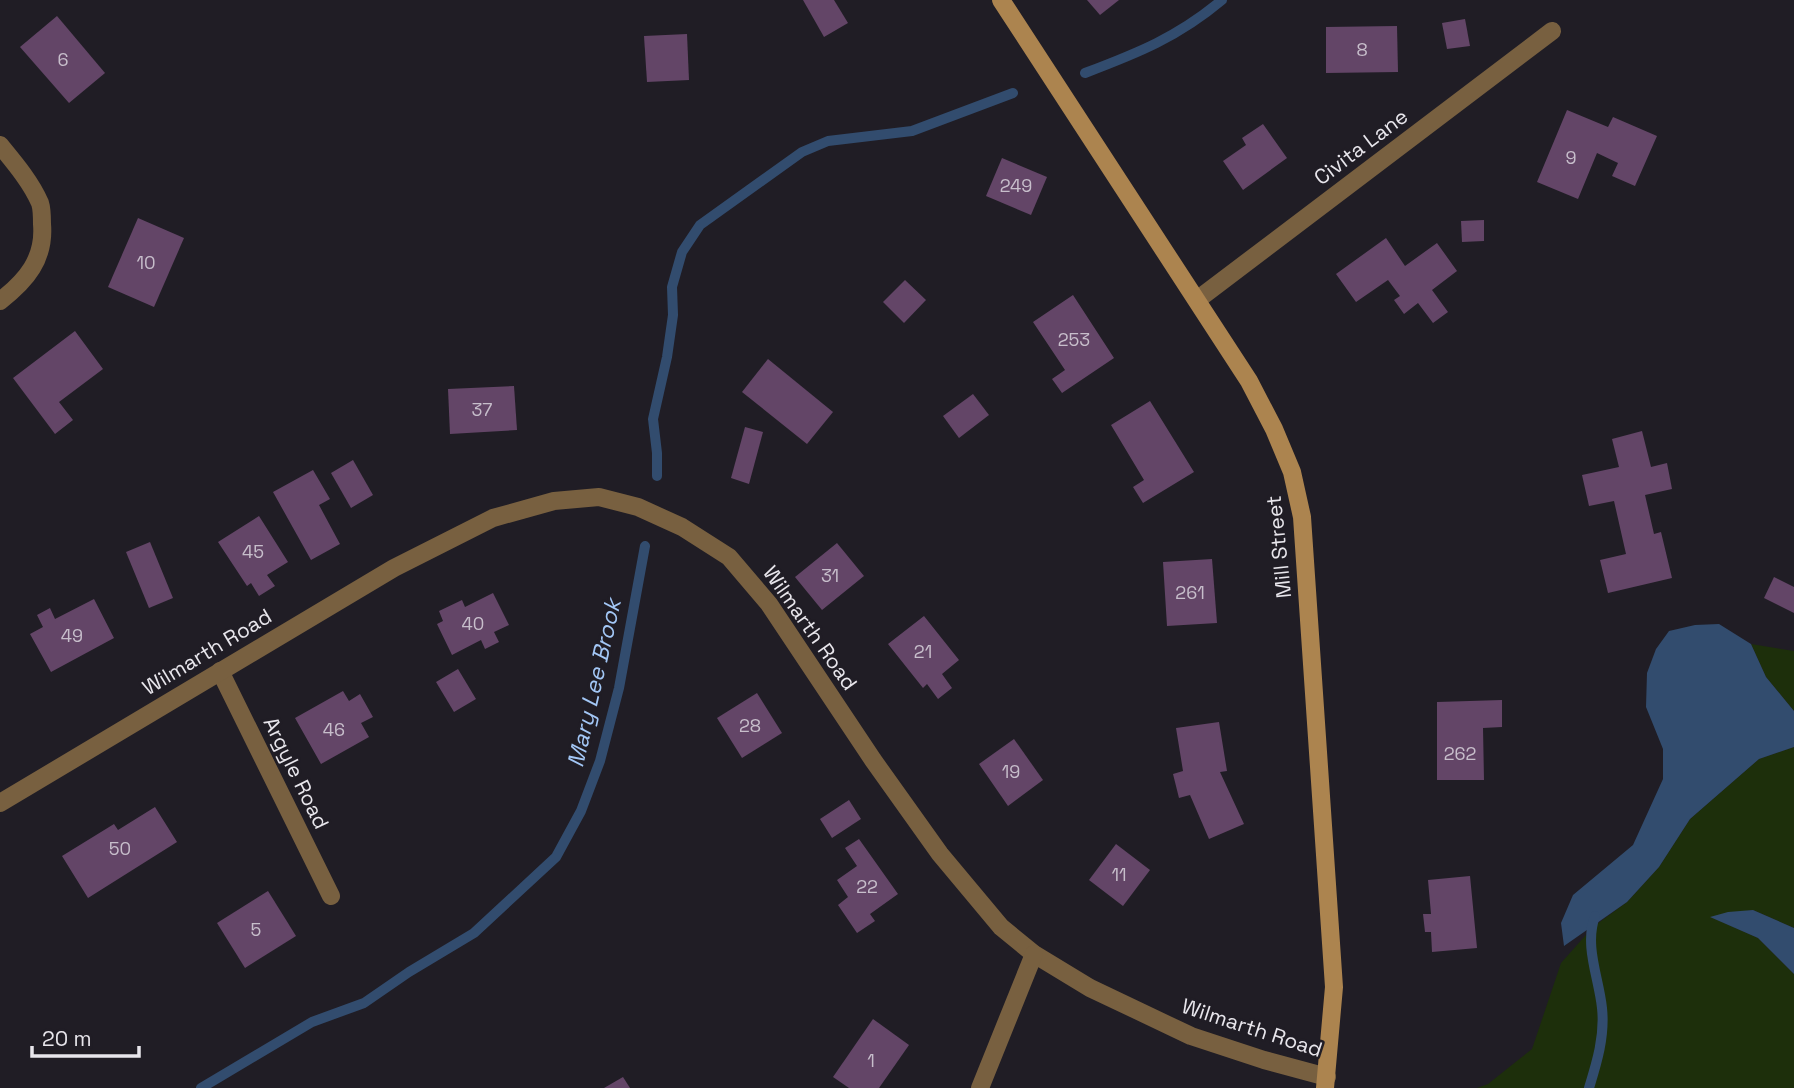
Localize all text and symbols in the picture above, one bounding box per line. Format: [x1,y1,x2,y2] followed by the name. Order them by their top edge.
[1356,38,1368,61] house number: 8
[57,48,69,71] house number: 6
[1308,102,1413,191] street label: Civita Lane
[1565,146,1577,169] house number: 9
[1000,174,1032,197] house number: 249
[136,251,156,274] house number: 10
[1058,328,1090,351] house number: 253
[471,398,493,421] house number: 37
[1260,494,1297,600] street label: Mill Street
[242,540,264,563] house number: 45
[757,560,863,695] street label: Wilmarth Road
[821,564,839,587] house number: 31
[1175,581,1205,604] house number: 261
[560,593,629,770] water label: Mary Lee Brook
[137,602,276,701] street label: Wilmarth Road
[462,612,484,635] house number: 40
[61,624,83,647] house number: 49
[914,640,932,663] house number: 21
[258,712,335,833] street label: Argyle Road
[739,714,761,737] house number: 28
[323,718,345,741] house number: 46
[1444,742,1476,765] house number: 262
[1002,760,1020,783] house number: 19
[109,837,131,860] house number: 50
[1111,863,1127,886] house number: 11
[856,875,878,898] house number: 22
[251,918,261,941] house number: 5
[1178,992,1326,1063] street label: Wilmarth Road
[32,1014,138,1058] scale bar
[42,1025,92,1052] text: 20 m
[867,1049,875,1072] house number: 1

